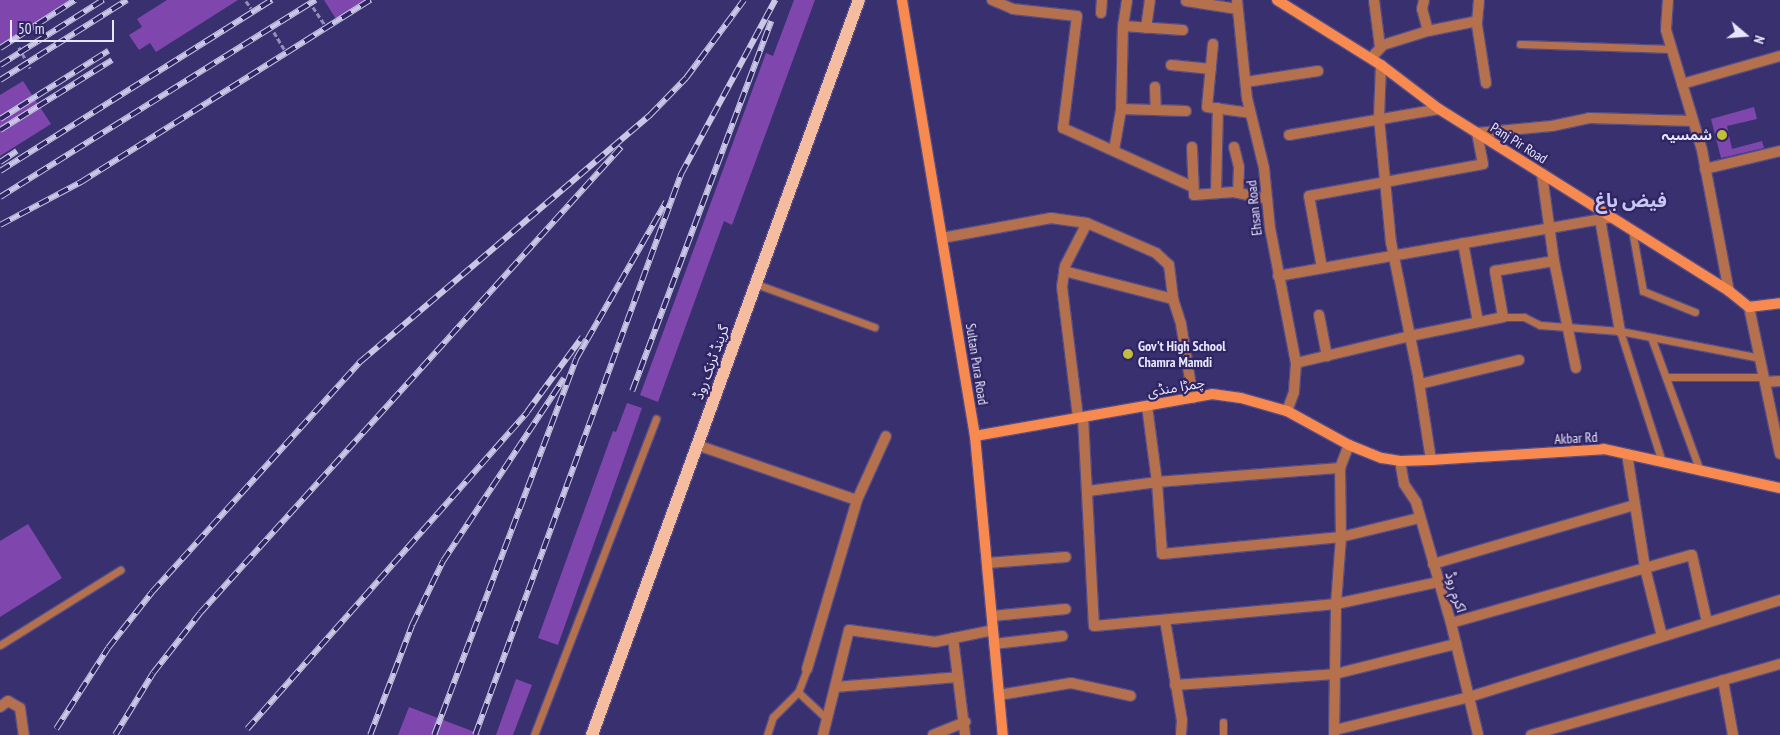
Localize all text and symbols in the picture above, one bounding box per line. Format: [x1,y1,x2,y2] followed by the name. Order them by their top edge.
[12,10,116,42] scale bar
[1720,10,1770,60] north arrow
[18,19,44,38] text: 50 m
[1750,33,1769,46] text: N
[1488,119,1550,167] street label: Panj Pir Road
[1662,127,1712,143] place label: شمسیہ
[1716,129,1728,141] marker: شمسیہ
[1243,180,1265,236] street label: Ehsan Road
[1595,190,1667,212] district label: فیض باغ
[690,322,732,402] street label: گرینڈ ٹرنک روڈ
[962,322,992,406] street label: Sultan Pura Road
[1138,338,1226,371] place label: Gov't High School Chamra Mamdi
[1122,348,1134,360] marker: Gov't High School Chamra Mamdi
[1146,374,1206,400] street label: چمڑا منڈی
[1554,428,1598,448] street label: Akbar Rd
[1442,570,1470,614] street label: اکرم روڈ

